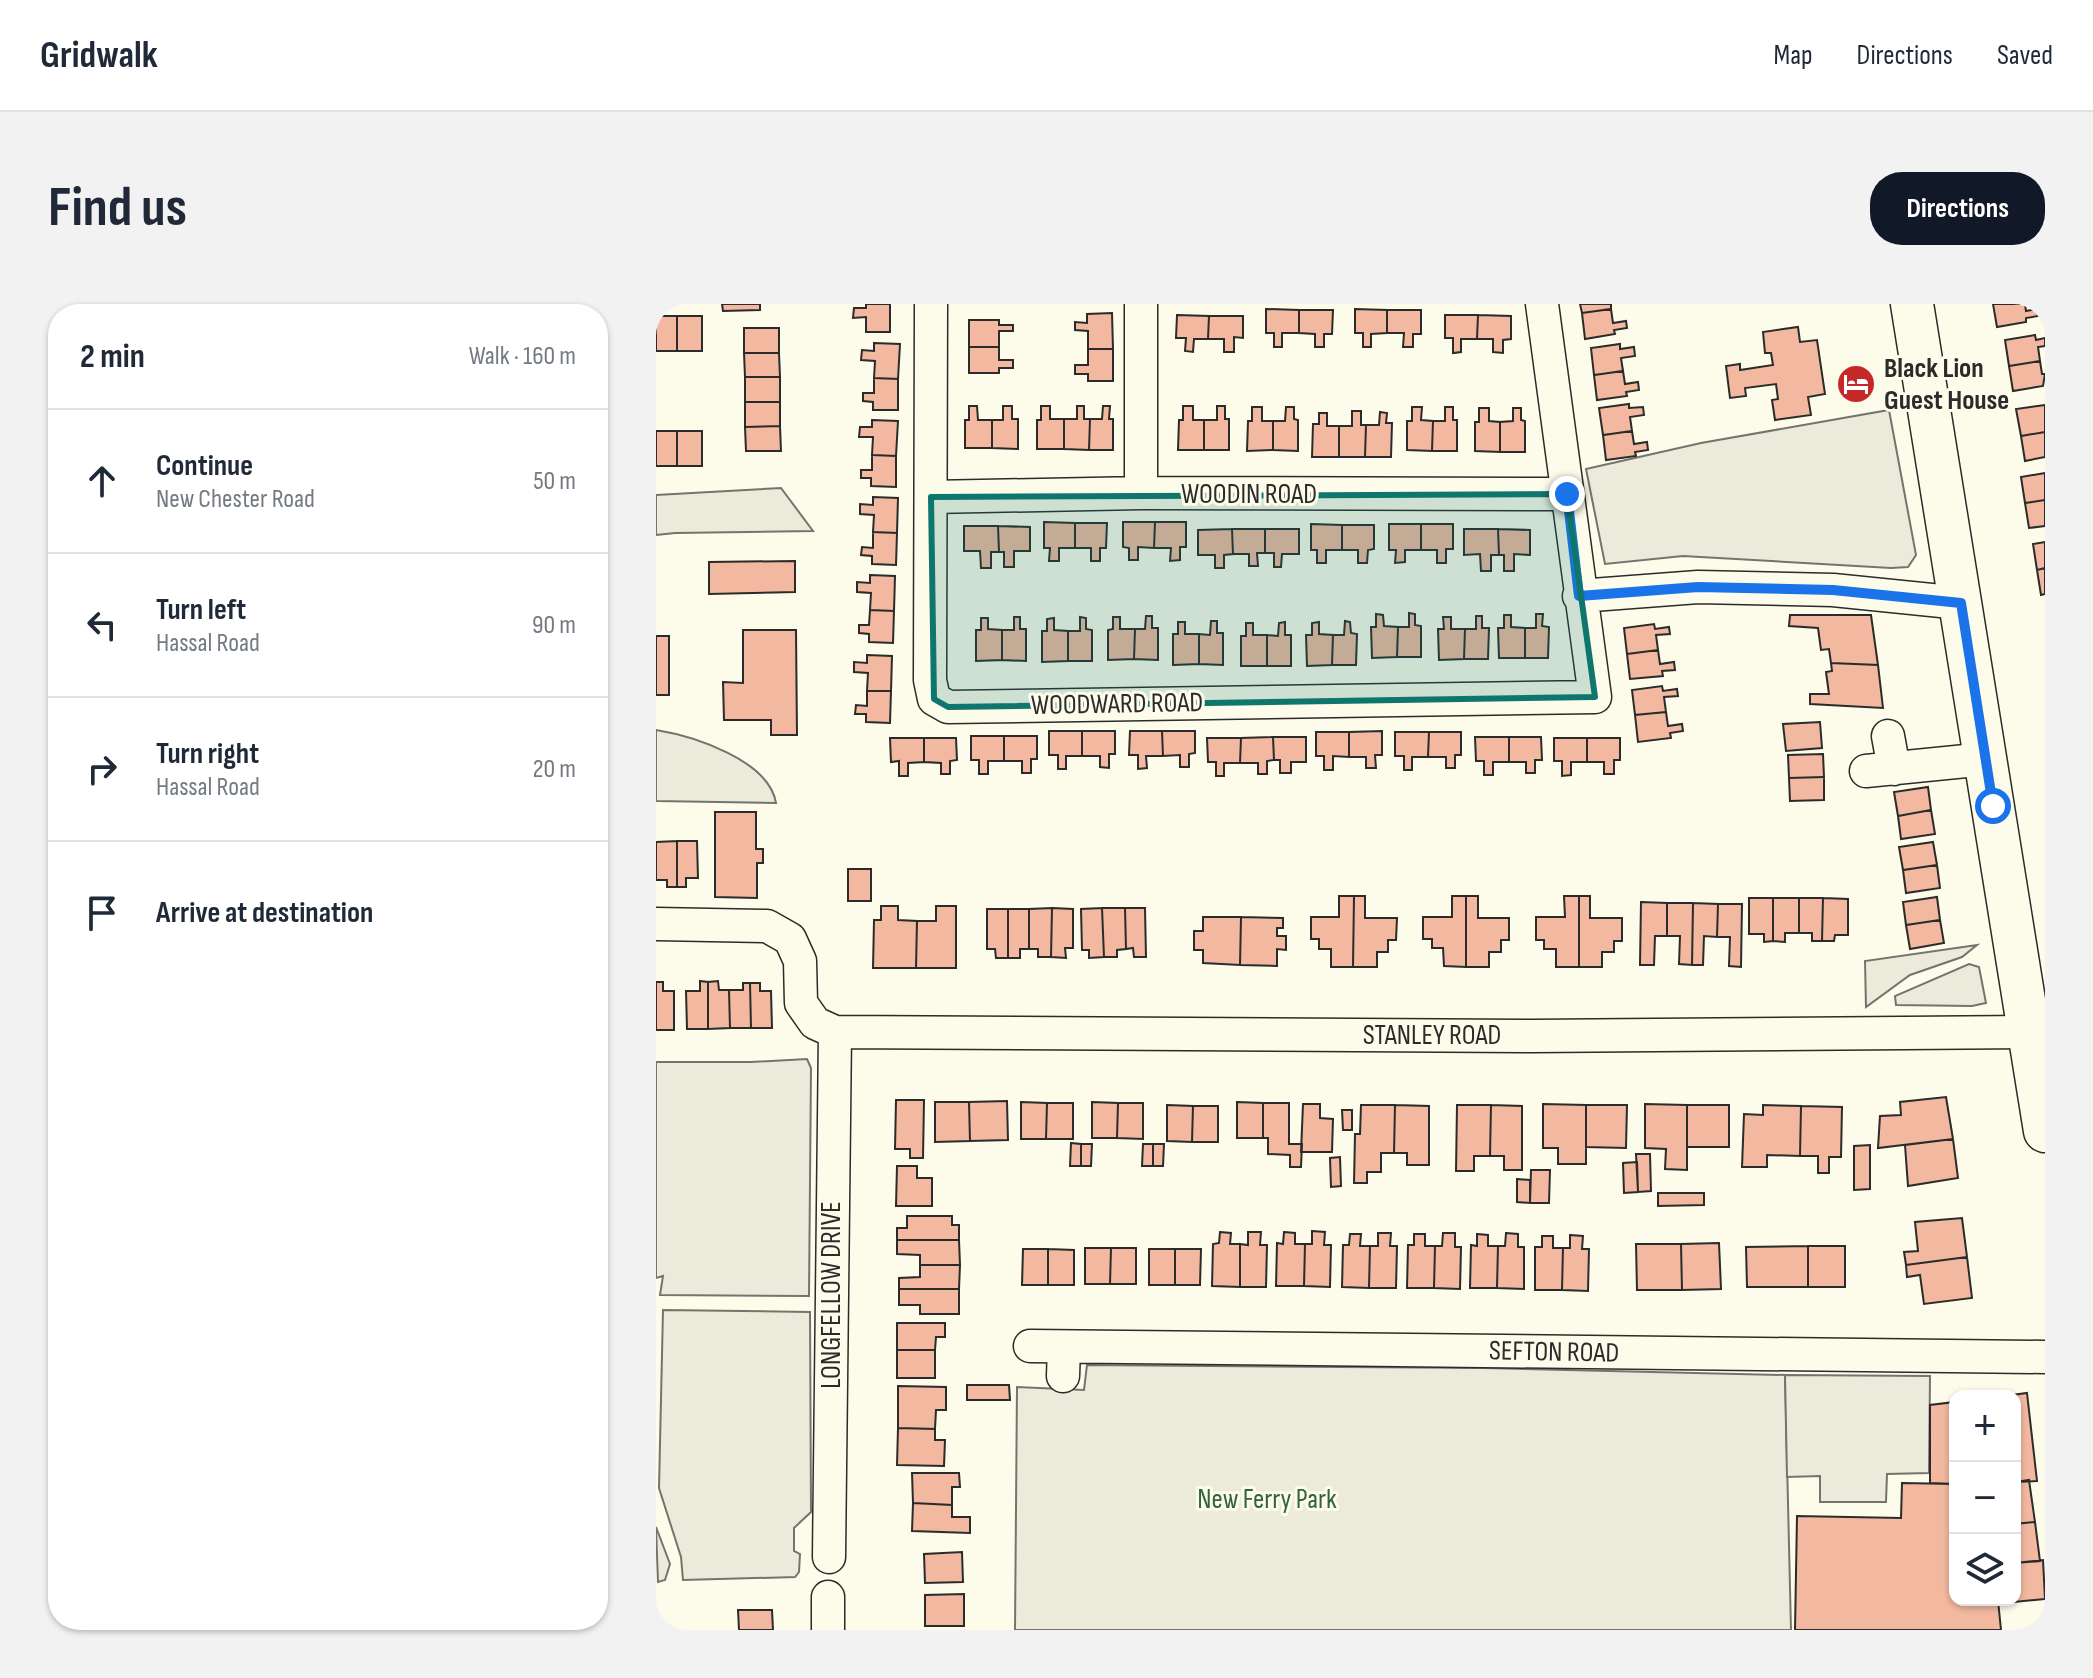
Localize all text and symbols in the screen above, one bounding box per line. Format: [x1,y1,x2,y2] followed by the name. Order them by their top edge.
[40,33,158,78] text: Gridwalk
[1774,39,1813,72] text: Map
[1857,39,1953,72] text: Directions
[1997,39,2053,72] text: Saved
[1870,172,2045,245] button: Directions
[48,175,187,242] text: Find us
[80,336,145,377] text: 2 min
[469,341,576,372] text: Walk · 160 m
[1884,352,2009,417] place label: Black Lion Guest House
[1835,363,1877,405] hotel icon: Black Lion Guest House
[156,448,253,484] text: Continue
[80,459,124,503] icon: ahead
[533,466,576,497] text: 50 m
[1549,476,1585,512] route end
[1181,478,1317,511] street label: WOODIN ROAD
[156,484,315,515] text: New Chester Road
[156,592,246,628] text: Turn left
[80,603,124,647] icon: left
[532,610,576,641] text: 90 m
[156,628,260,659] text: Hassal Road
[1031,686,1203,722] street label: WOODWARD ROAD
[156,736,259,772] text: Turn right
[80,747,124,791] icon: right
[533,754,576,785] text: 20 m
[156,772,260,803] text: Hassal Road
[1975,788,2011,824] route start
[80,891,124,935] icon: arrive
[156,895,373,931] text: Arrive at destination
[1363,1019,1501,1052] street label: STANLEY ROAD
[815,1201,848,1389] street label: LONGFELLOW DRIVE
[1489,1334,1619,1370] street label: SEFTON ROAD
[1949,1390,2021,1606] map controls
[1949,1390,2021,1462] button: +
[1949,1462,2021,1534] button: −
[1197,1483,1337,1516] park label: New Ferry Park
[1949,1534,2021,1606] button: layers

